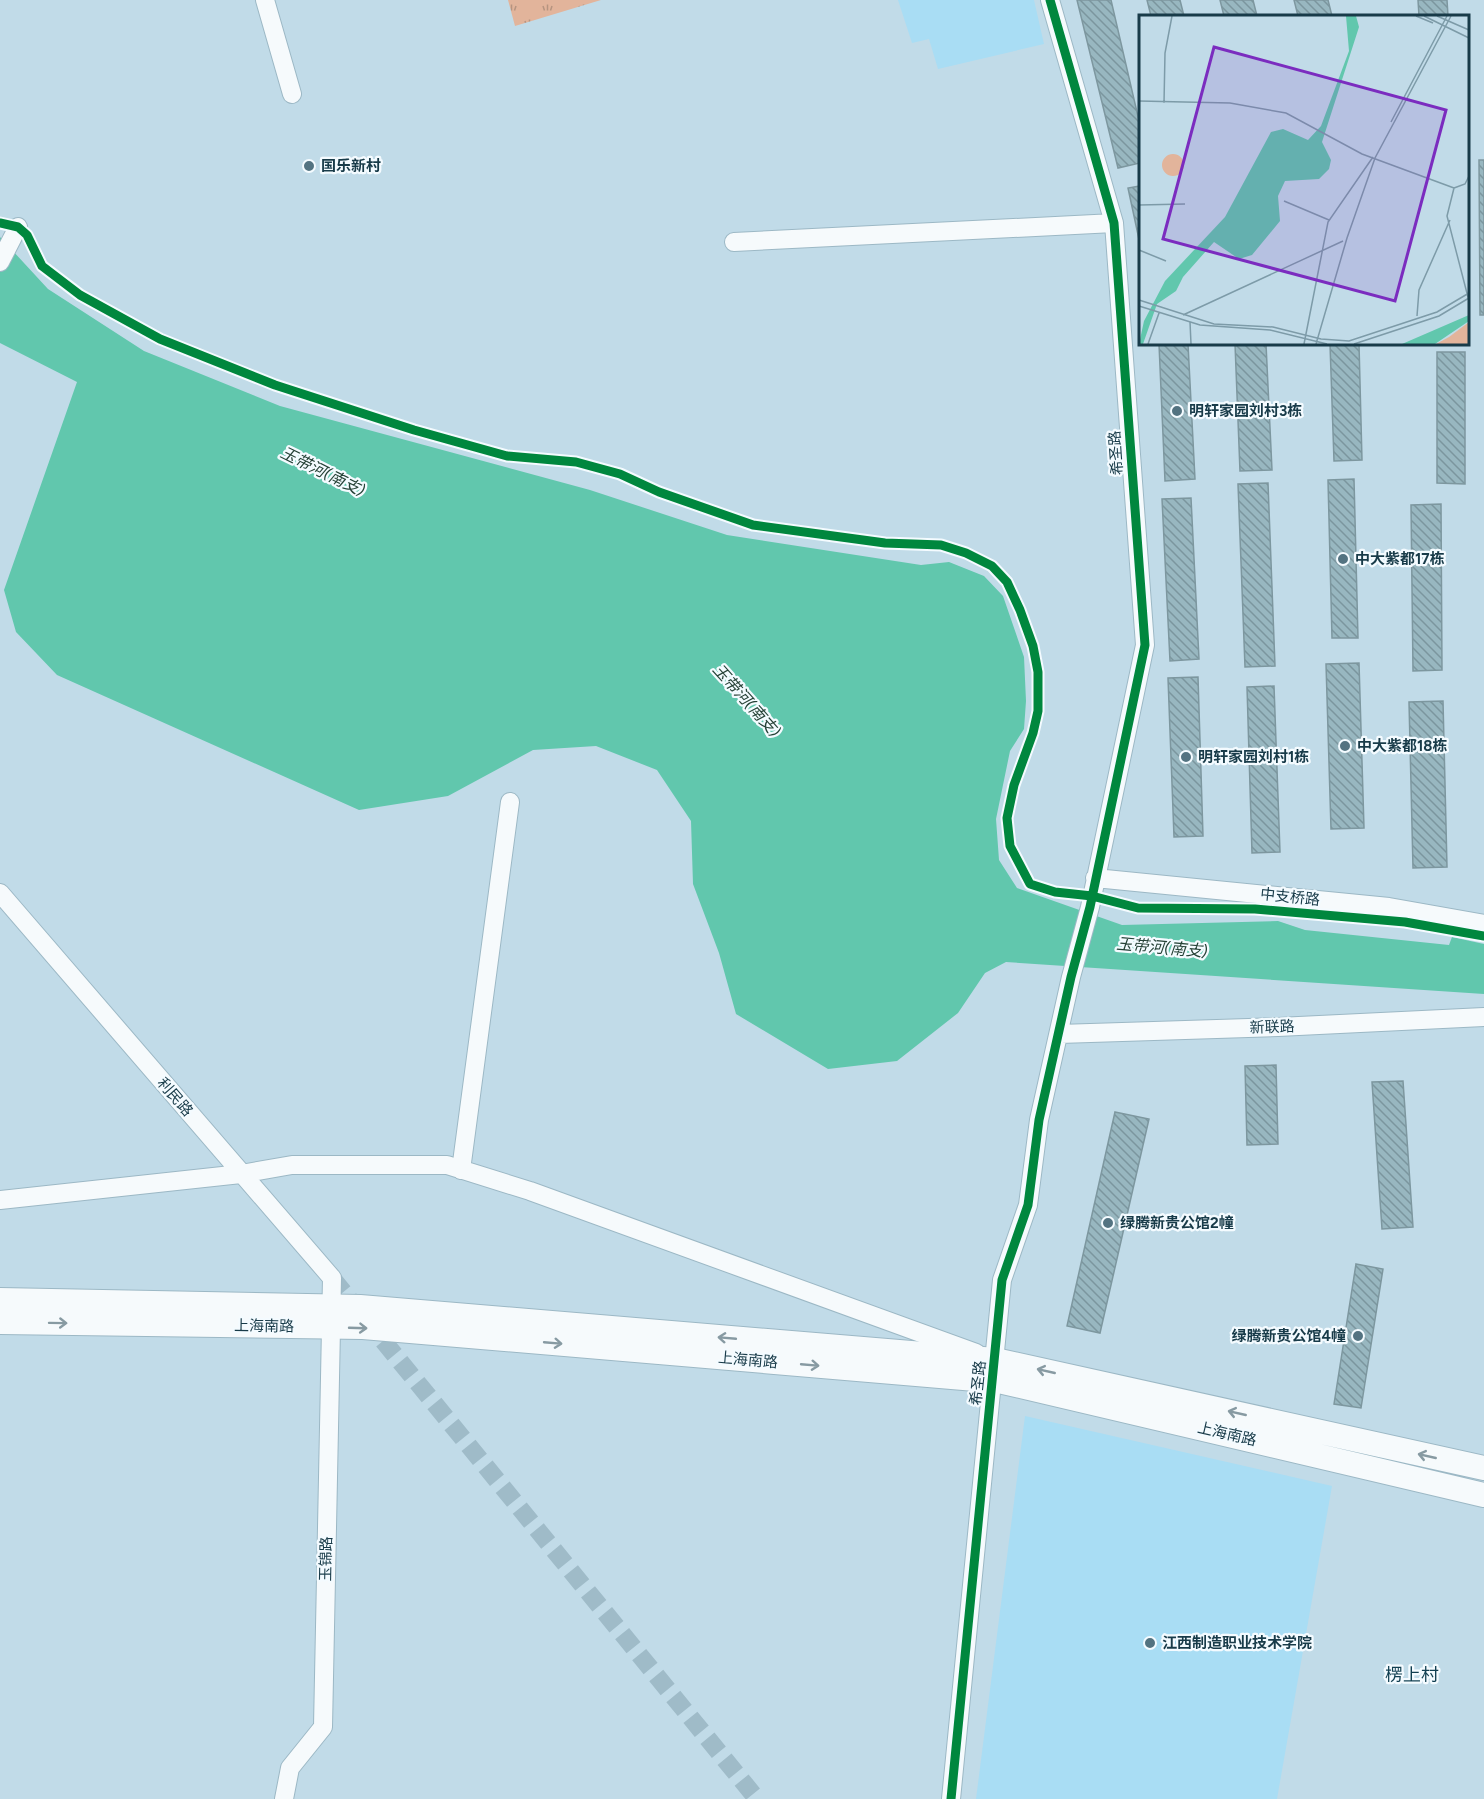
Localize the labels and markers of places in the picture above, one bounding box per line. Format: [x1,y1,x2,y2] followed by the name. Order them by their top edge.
[321,157,381,175] place label: 国乐新村
[302,159,316,173] marker: 国乐新村
[1189,402,1302,420] place label: 明轩家园刘村3栋
[1170,404,1184,418] marker: 明轩家园刘村3栋
[1355,550,1445,568] place label: 中大紫都17栋
[1336,552,1350,566] marker: 中大紫都17栋
[1357,737,1448,755] place label: 中大紫都18栋
[1338,739,1352,753] marker: 中大紫都18栋
[1198,748,1309,766] place label: 明轩家园刘村1栋
[1179,750,1193,764] marker: 明轩家园刘村1栋
[1120,1214,1234,1232] place label: 绿腾新贵公馆2幢
[1101,1216,1115,1230] marker: 绿腾新贵公馆2幢
[1232,1327,1346,1345] place label: 绿腾新贵公馆4幢
[1351,1329,1365,1343] marker: 绿腾新贵公馆4幢
[1162,1634,1312,1652] place label: 江西制造职业技术学院
[1143,1636,1157,1650] marker: 江西制造职业技术学院

